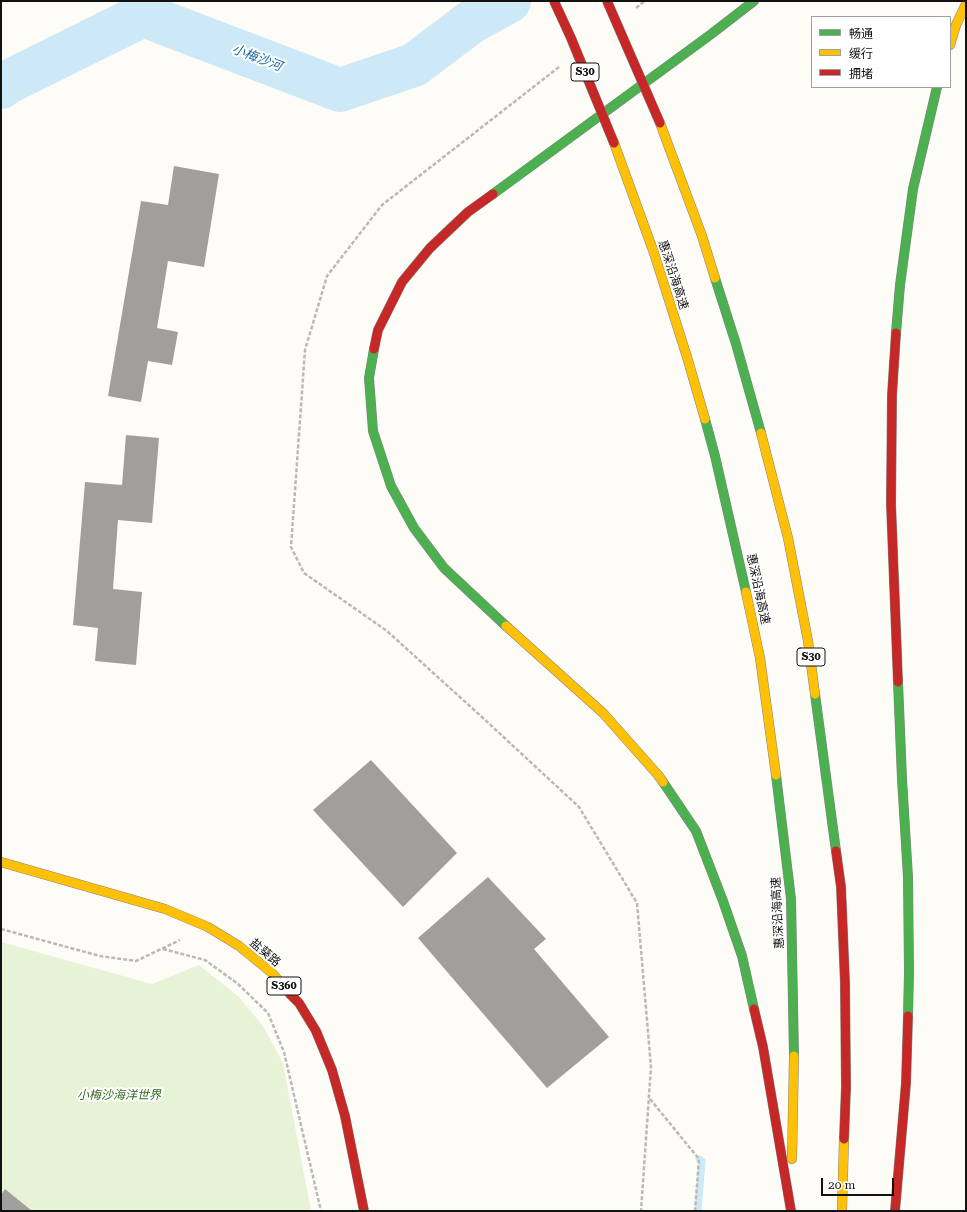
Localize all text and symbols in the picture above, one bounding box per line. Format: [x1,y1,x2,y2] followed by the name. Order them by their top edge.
[811,16,951,88] legend
[849,27,873,41] text: 畅通
[230,41,284,75] water label: 小梅沙河
[849,47,873,61] text: 缓行
[571,63,599,81] road number: S30
[849,67,873,81] text: 拥堵
[655,239,691,311] street label: 惠深沿海高速
[743,552,773,626] street label: 惠深沿海高速
[797,648,825,666] road number: S30
[769,877,787,949] street label: 惠深沿海高速
[247,936,283,970] street label: 盐葵路
[267,977,301,995] road number: S360
[77,1088,161,1102] park label: 小梅沙海洋世界
[823,1170,896,1196] scale bar
[828,1178,855,1192] text: 20 m

